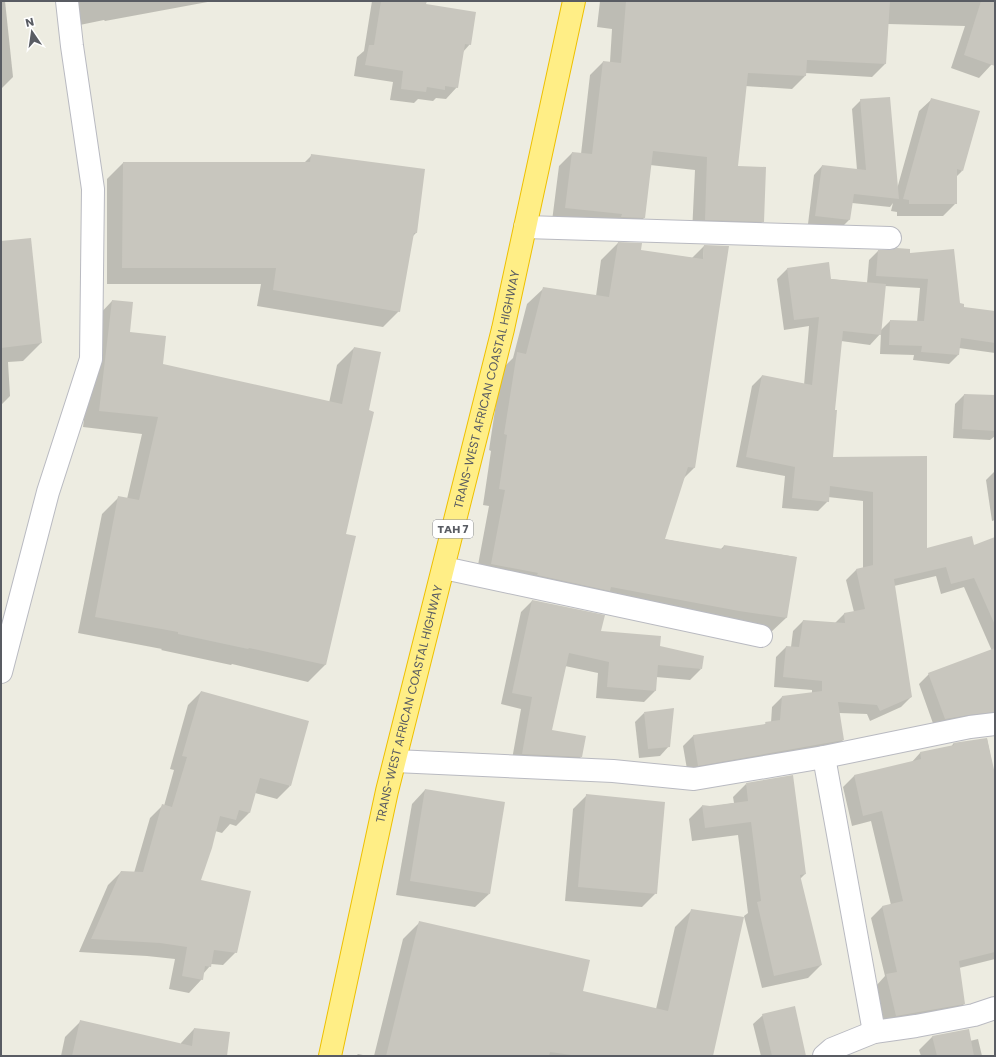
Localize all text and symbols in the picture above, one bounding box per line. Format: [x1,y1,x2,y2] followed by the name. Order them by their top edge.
[12,12,52,52] north arrow
[24,14,36,31] text: N
[449,269,523,510] street label: TRANS-WEST AFRICAN COASTAL HIGHWAY
[433,520,473,538] road number: TAH 7
[371,583,446,824] street label: TRANS-WEST AFRICAN COASTAL HIGHWAY

